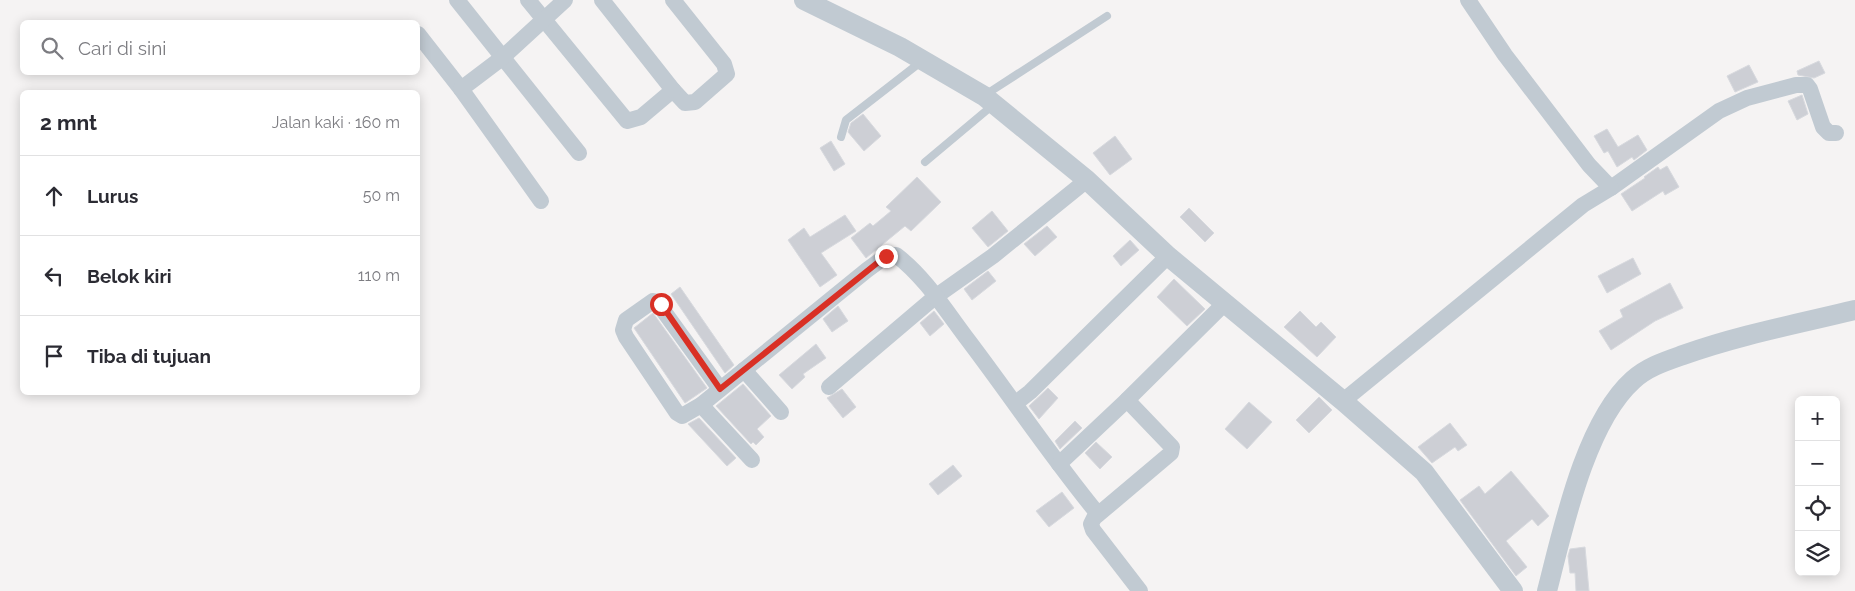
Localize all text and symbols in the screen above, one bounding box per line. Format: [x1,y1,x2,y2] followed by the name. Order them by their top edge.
[20,20,420,75] search box
[38,34,66,62] icon: search
[78,37,166,59] text: Cari di sini
[40,110,97,135] text: 2 mnt
[272,113,400,132] text: Jalan kaki · 160 m
[40,182,68,210] icon: ahead
[87,185,138,207] text: Lurus
[363,186,400,205] text: 50 m
[875,245,898,268] route end
[40,262,68,290] icon: left
[87,265,172,287] text: Belok kiri
[358,266,400,285] text: 110 m
[650,293,673,316] route start
[40,342,68,370] icon: arrive
[87,345,211,367] text: Tiba di tujuan
[1795,396,1840,576] map controls
[1795,396,1840,441] button: +
[1795,441,1840,486] button: −
[1795,486,1840,531] button: locate
[1795,531,1840,576] button: layers

